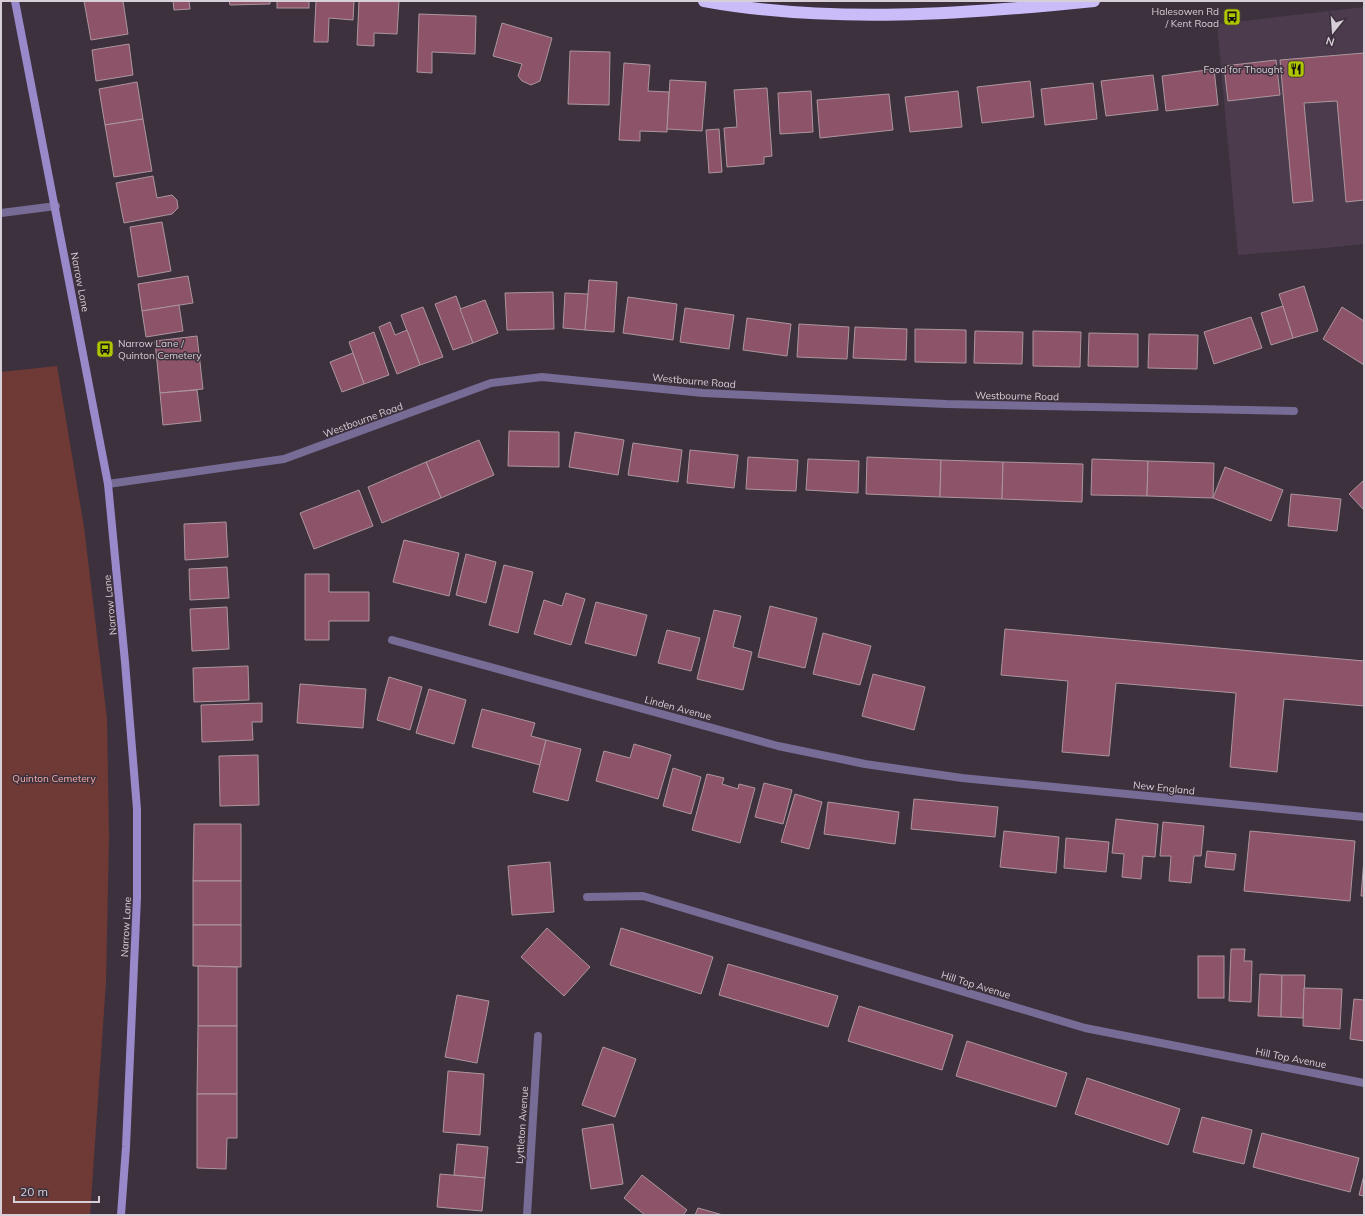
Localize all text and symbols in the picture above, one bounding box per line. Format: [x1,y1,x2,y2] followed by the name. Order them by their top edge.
[1152,5,1219,30] place label: Halesowen Rd / Kent Road
[1222,7,1242,27] bus stop icon: Halesowen Rd / Kent Road
[1313,12,1353,52] north arrow
[1324,34,1336,49] text: N
[1286,59,1306,79] restaurant icon: Food for Thought
[1204,63,1283,76] place label: Food for Thought
[68,251,92,313] street label: Narrow Lane
[118,337,202,362] place label: Narrow Lane / Quinton Cemetery
[95,339,115,359] bus stop icon: Narrow Lane / Quinton Cemetery
[652,371,736,391] street label: Westbourne Road
[975,389,1059,403] street label: Westbourne Road
[321,400,405,440] street label: Westbourne Road
[100,574,120,636] street label: Narrow Lane
[643,693,713,723] street label: Linden Avenue
[12,772,97,785] park label: Quinton Cemetery
[1132,778,1196,798] street label: New England
[118,897,134,957] street label: Narrow Lane
[940,968,1012,1002] street label: Hill Top Avenue
[1254,1045,1328,1071] street label: Hill Top Avenue
[513,1086,531,1164] street label: Lyttleton Avenue
[14,1178,99,1204] scale bar
[20,1184,48,1199] text: 20 m

